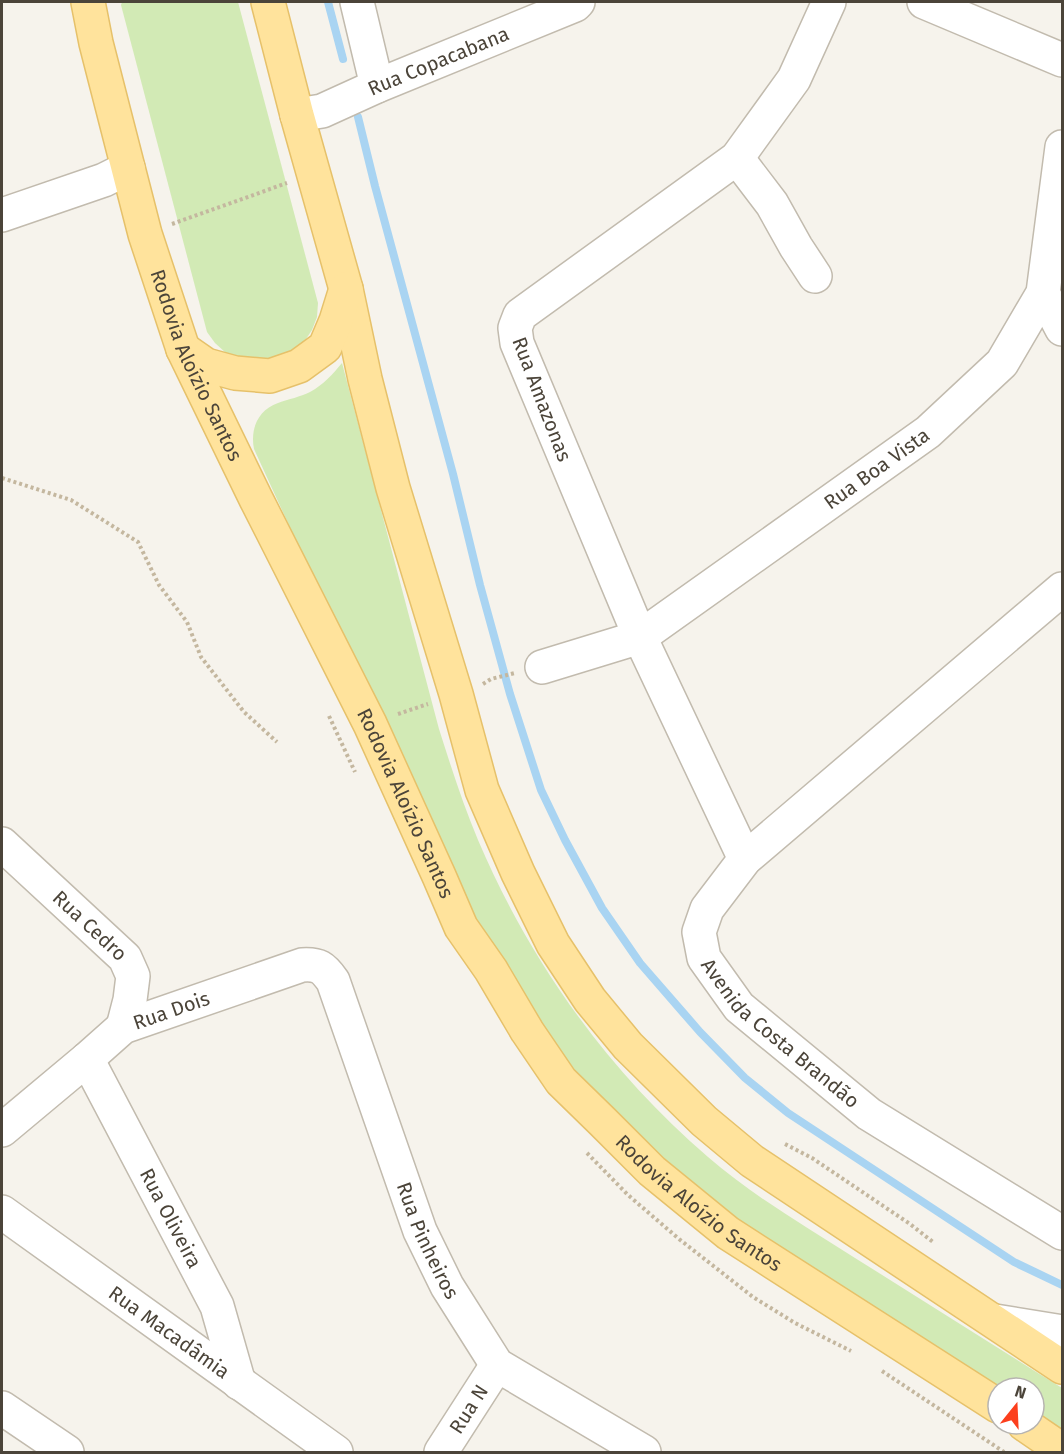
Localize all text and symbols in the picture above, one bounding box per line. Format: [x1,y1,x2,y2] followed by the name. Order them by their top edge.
[364,21,513,101] street label: Rua Copacabana
[146,266,248,465] street label: Rodovia Aloízio Santos
[507,333,577,465] street label: Rua Amazonas
[819,423,934,514] street label: Rua Boa Vista
[352,704,459,902] street label: Rodovia Aloízio Santos
[48,885,132,966] street label: Rua Cedro
[696,954,864,1113] street label: Avenida Costa Brandão
[130,986,213,1035] street label: Rua Dois
[611,1130,786,1276] street label: Rodovia Aloízio Santos
[135,1164,207,1272] street label: Rua Oliveira
[392,1179,464,1303] street label: Rua Pinheiros
[104,1281,234,1384] street label: Rua Macadâmia
[986,1376,1046,1436] north arrow
[444,1380,493,1438] street label: Rua N
[1013,1382,1028,1403] text: N

